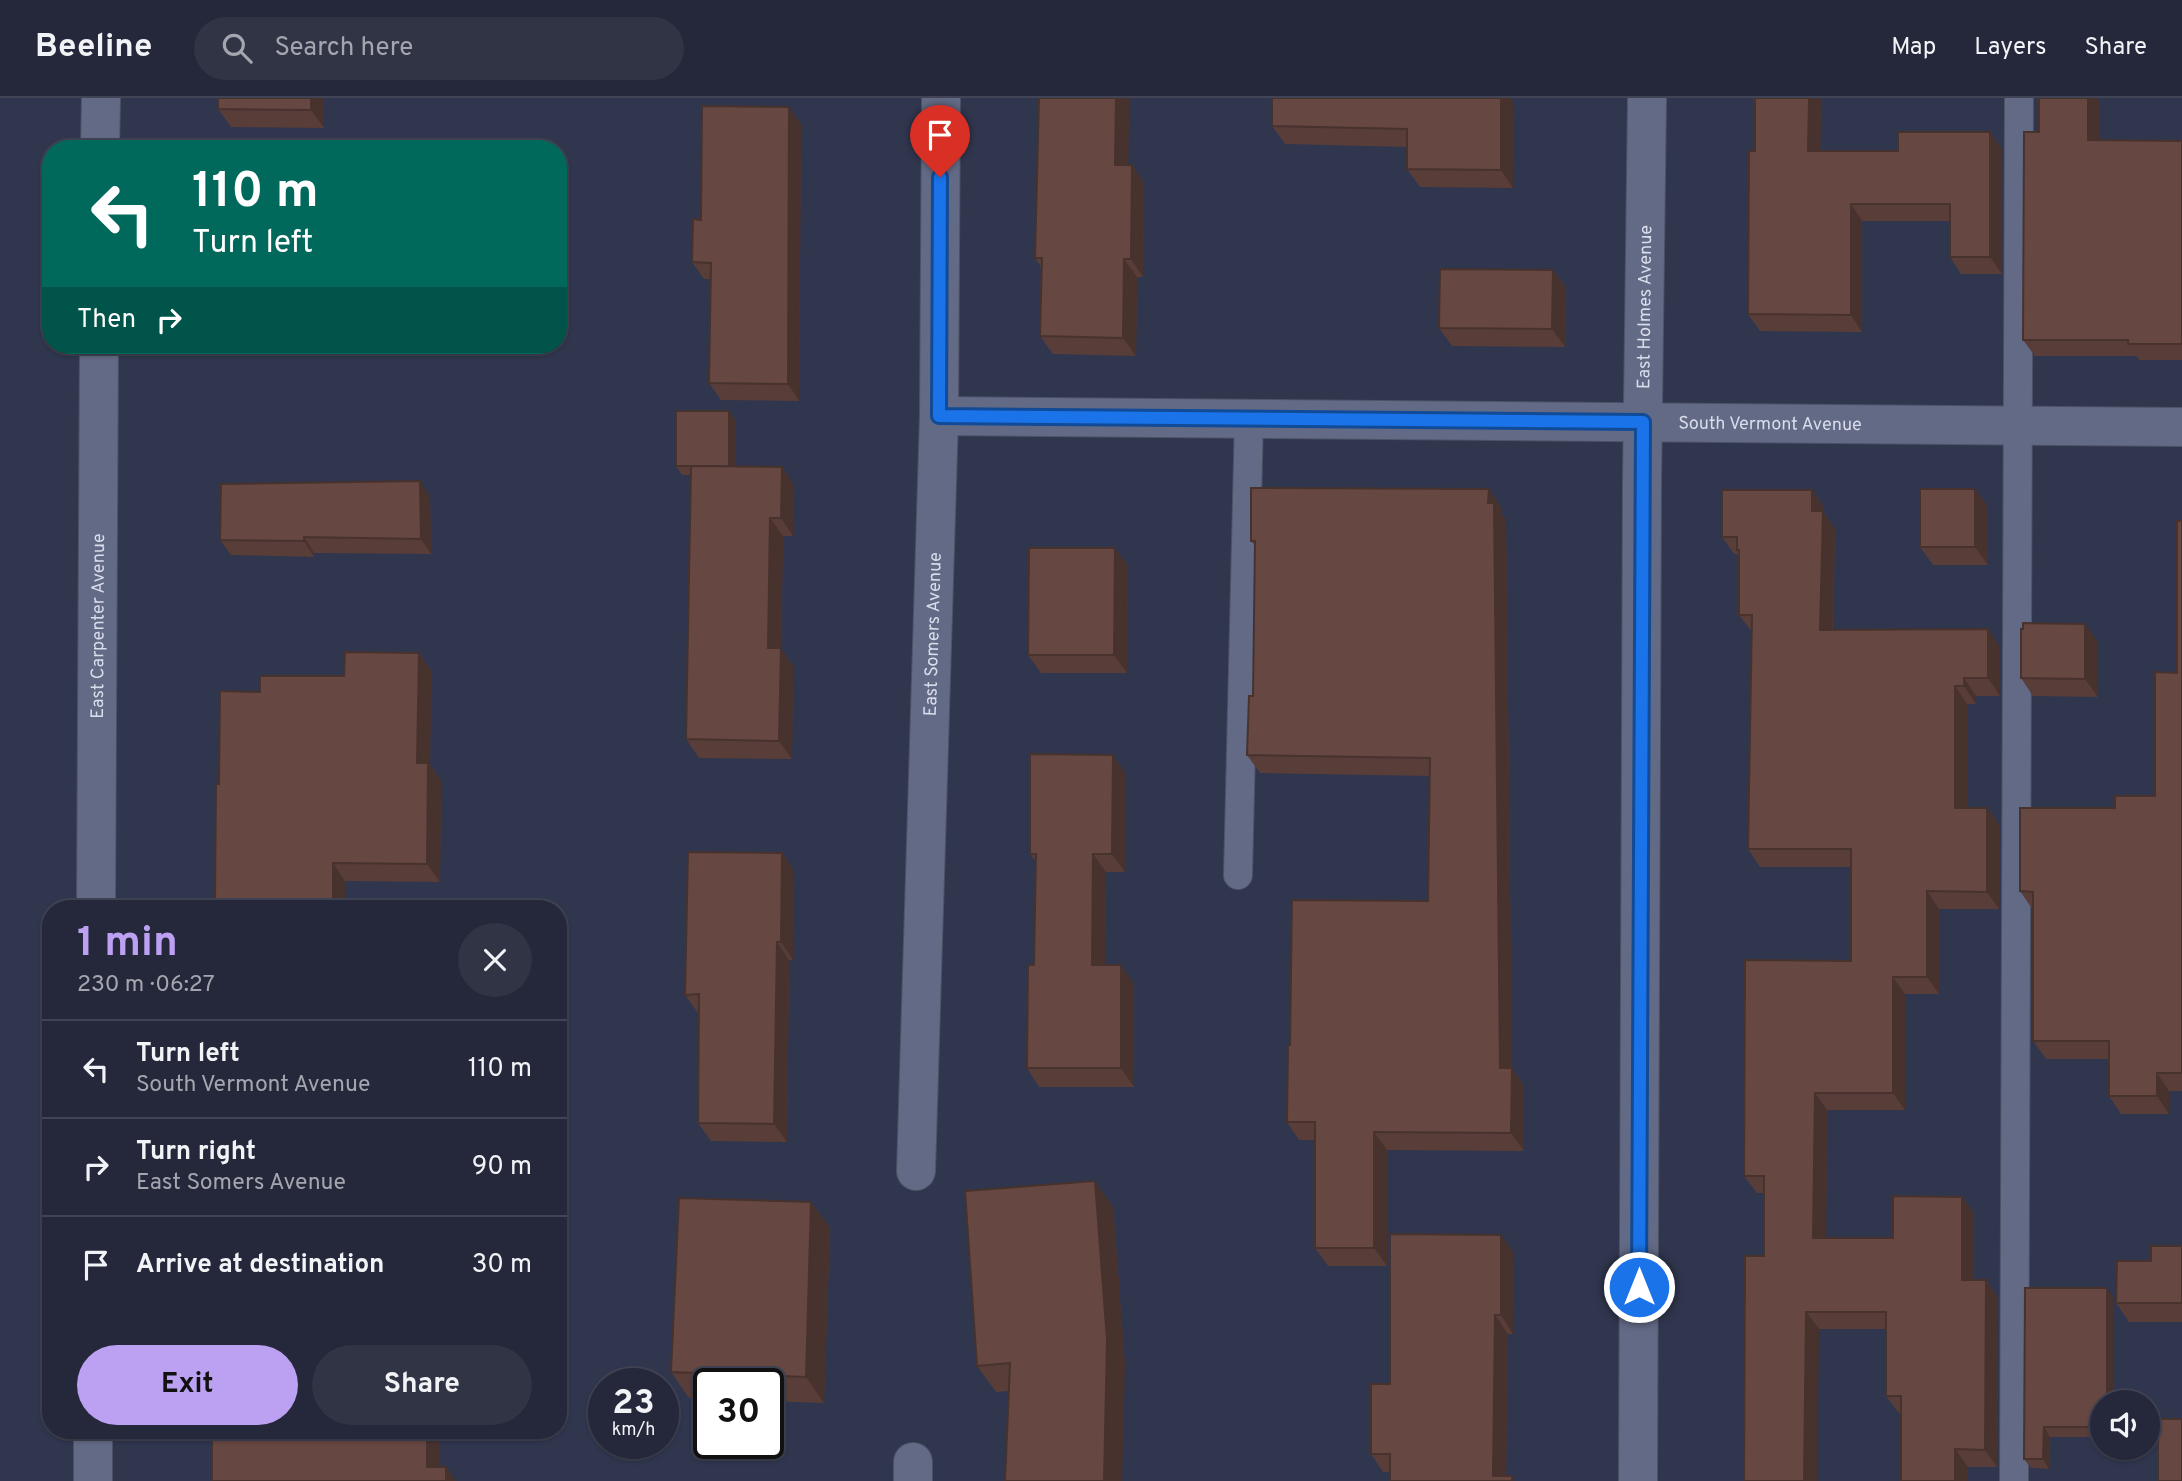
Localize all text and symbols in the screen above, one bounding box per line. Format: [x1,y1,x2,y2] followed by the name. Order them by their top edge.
[194,17,684,80] search box
[35,27,152,69] text: Beeline
[218,29,256,67] icon: search
[274,32,413,65] text: Search here
[1891,33,1936,63] text: Map
[1974,33,2046,63] text: Layers
[2084,33,2147,63] text: Share
[910,105,970,177] pin
[921,116,959,154] icon: arrive
[192,163,319,225] text: 110 m
[77,168,168,259] icon: left
[192,224,313,264] text: Turn left
[1633,225,1658,389] street label: East Holmes Avenue
[150,301,188,339] icon: right
[77,304,136,337] text: Then
[1678,413,1862,437] street label: South Vermont Avenue
[87,533,111,719] street label: East Carpenter Avenue
[920,552,948,717] street label: East Somers Avenue
[77,918,178,971] text: 1 min
[458,923,532,997] button: close
[77,971,215,1000] text: 230 m · 06:27
[136,1038,240,1071] text: Turn left
[77,1050,115,1088] icon: left
[468,1053,532,1086] text: 110 m
[136,1071,370,1100] text: South Vermont Avenue
[136,1136,256,1169] text: Turn right
[77,1148,115,1186] icon: right
[472,1151,532,1184] text: 90 m
[136,1169,346,1198] text: East Somers Avenue
[77,1246,115,1284] icon: arrive
[136,1249,384,1282] text: Arrive at destination
[472,1249,532,1282] text: 30 m
[1602,1250,1676,1324] position arrow
[77,1345,298,1425] button: Exit
[312,1345,532,1425] button: Share
[693,1368,784,1459] speed limit sign: 30
[612,1382,655,1426] text: 23
[2090,1390,2160,1460] map controls
[2090,1390,2160,1460] button: sound
[612,1419,655,1442] text: km/h

